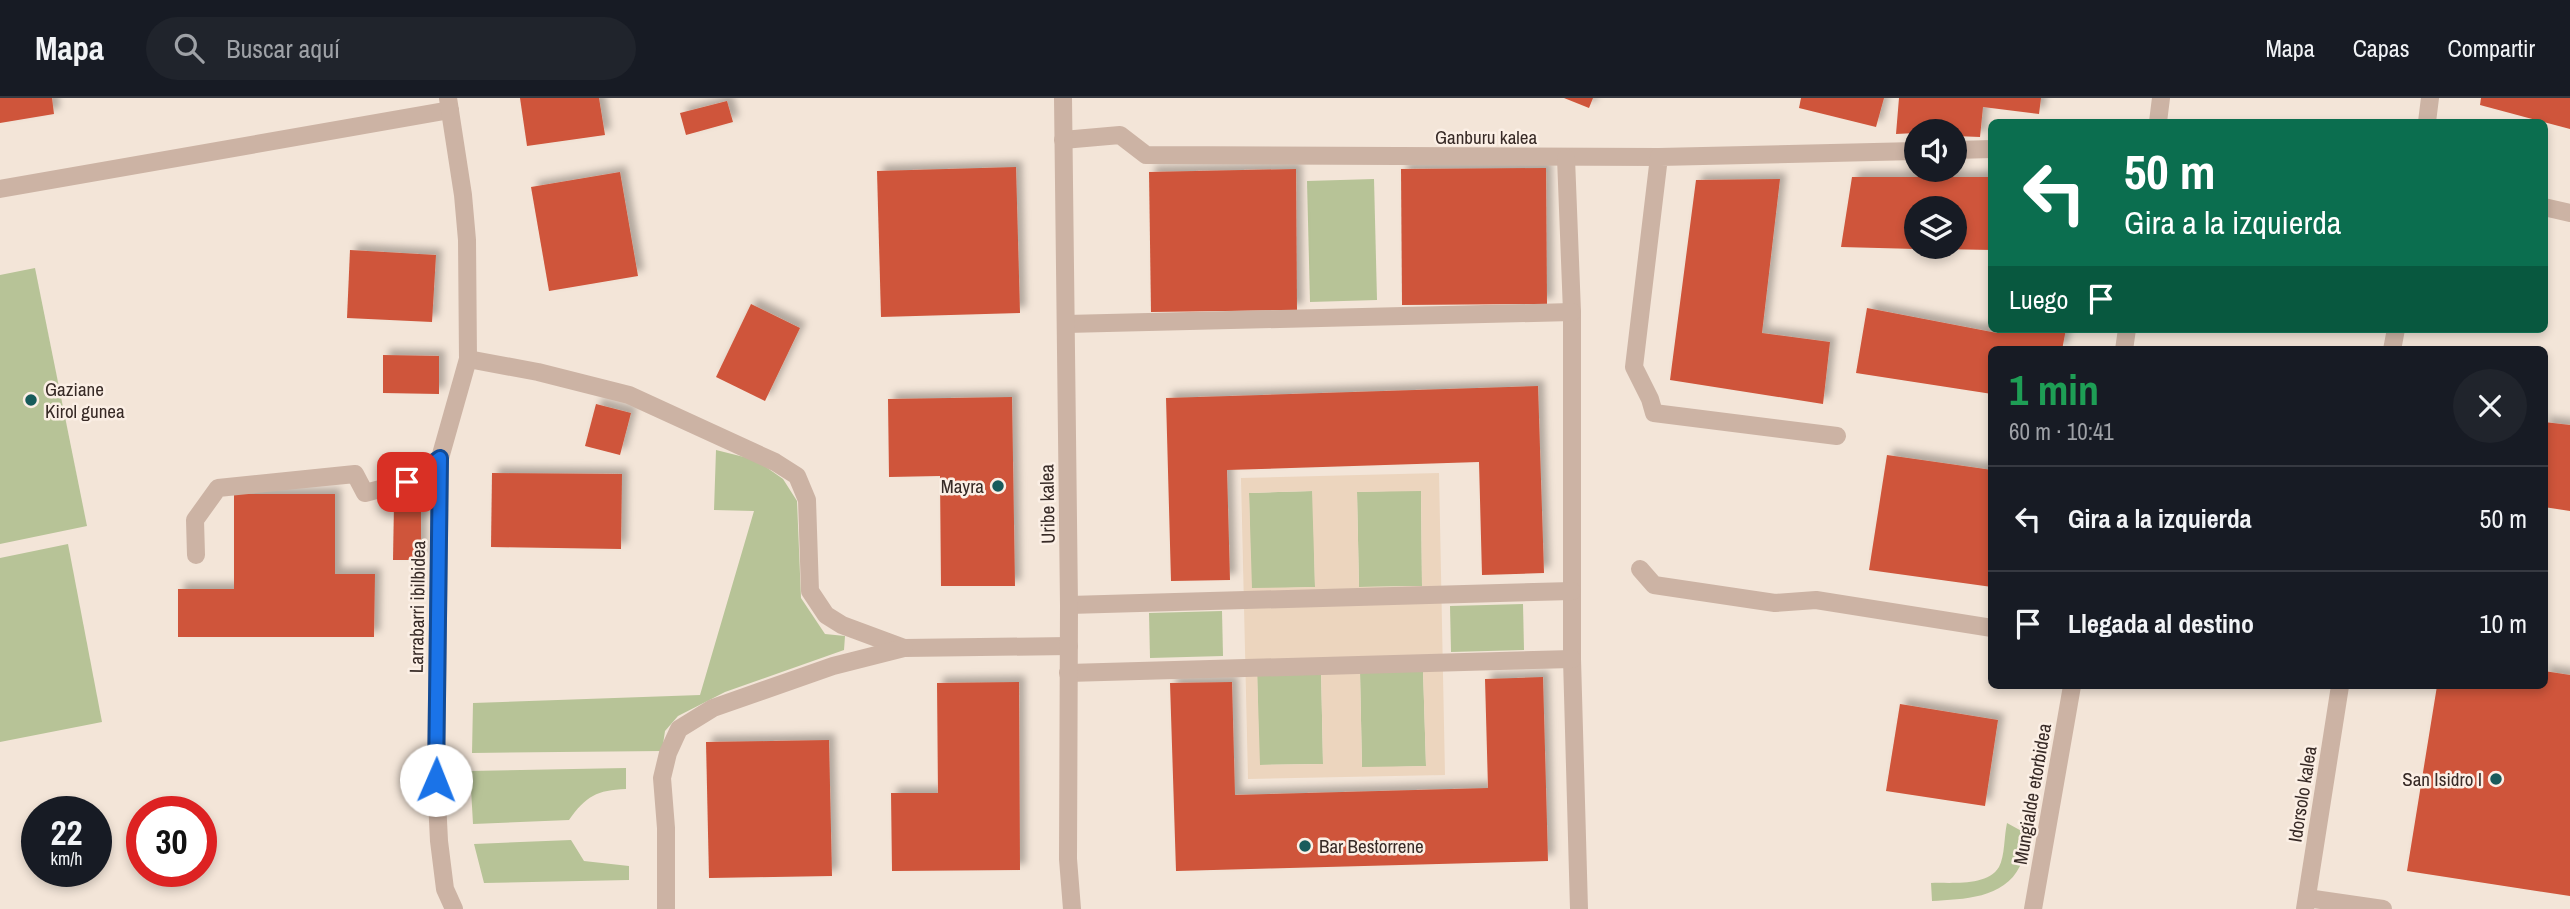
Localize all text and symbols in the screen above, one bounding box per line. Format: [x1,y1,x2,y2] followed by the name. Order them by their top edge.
[146,17,636,80] search box
[35,26,104,70] text: Mapa
[170,29,208,67] icon: search
[226,31,340,66] text: Buscar aquí
[2265,32,2315,64] text: Mapa
[2353,32,2410,64] text: Capas
[2448,32,2535,64] text: Compartir
[1904,119,1967,259] map controls
[1904,119,1967,182] button: sound
[1435,124,1537,150] street label: Ganburu kalea
[2124,138,2216,204] text: 50 m
[2009,147,2100,238] icon: left
[1904,196,1967,259] button: layers
[2124,201,2341,244] text: Gira a la izquierda
[2082,280,2120,318] icon: arrive
[2009,282,2068,317] text: Luego
[2009,362,2099,418] text: 1 min
[2453,369,2527,443] button: close
[45,376,125,424] place label: Gaziane Kirol gunea
[23,392,39,408] marker: Gaziane Kirol gunea
[2009,416,2114,447] text: 60 m · 10:41
[377,452,437,512] pin
[388,463,426,501] icon: arrive
[1033,464,1061,544] street label: Uribe kalea
[941,473,984,499] place label: Mayra
[990,478,1006,494] marker: Mayra
[2009,500,2047,538] icon: left
[2068,501,2252,536] text: Gira a la izquierda
[2480,501,2527,536] text: 50 m
[403,540,431,673] street label: Larrabarri ibilbidea
[2009,605,2047,643] icon: arrive
[2068,606,2254,641] text: Llegada al destino
[2480,606,2527,641] text: 10 m
[2007,721,2057,867] street label: Mungialde etorbidea
[399,743,473,817] position arrow
[2282,744,2322,844] street label: Idorsolo kalea
[2402,766,2482,792] place label: San Isidro I
[2488,771,2504,787] marker: San Isidro I
[126,796,217,887] speed limit sign: 30
[51,809,82,856] text: 22
[1319,833,1424,859] place label: Bar Bestorrene
[1297,838,1313,854] marker: Bar Bestorrene
[51,846,83,871] text: km/h

